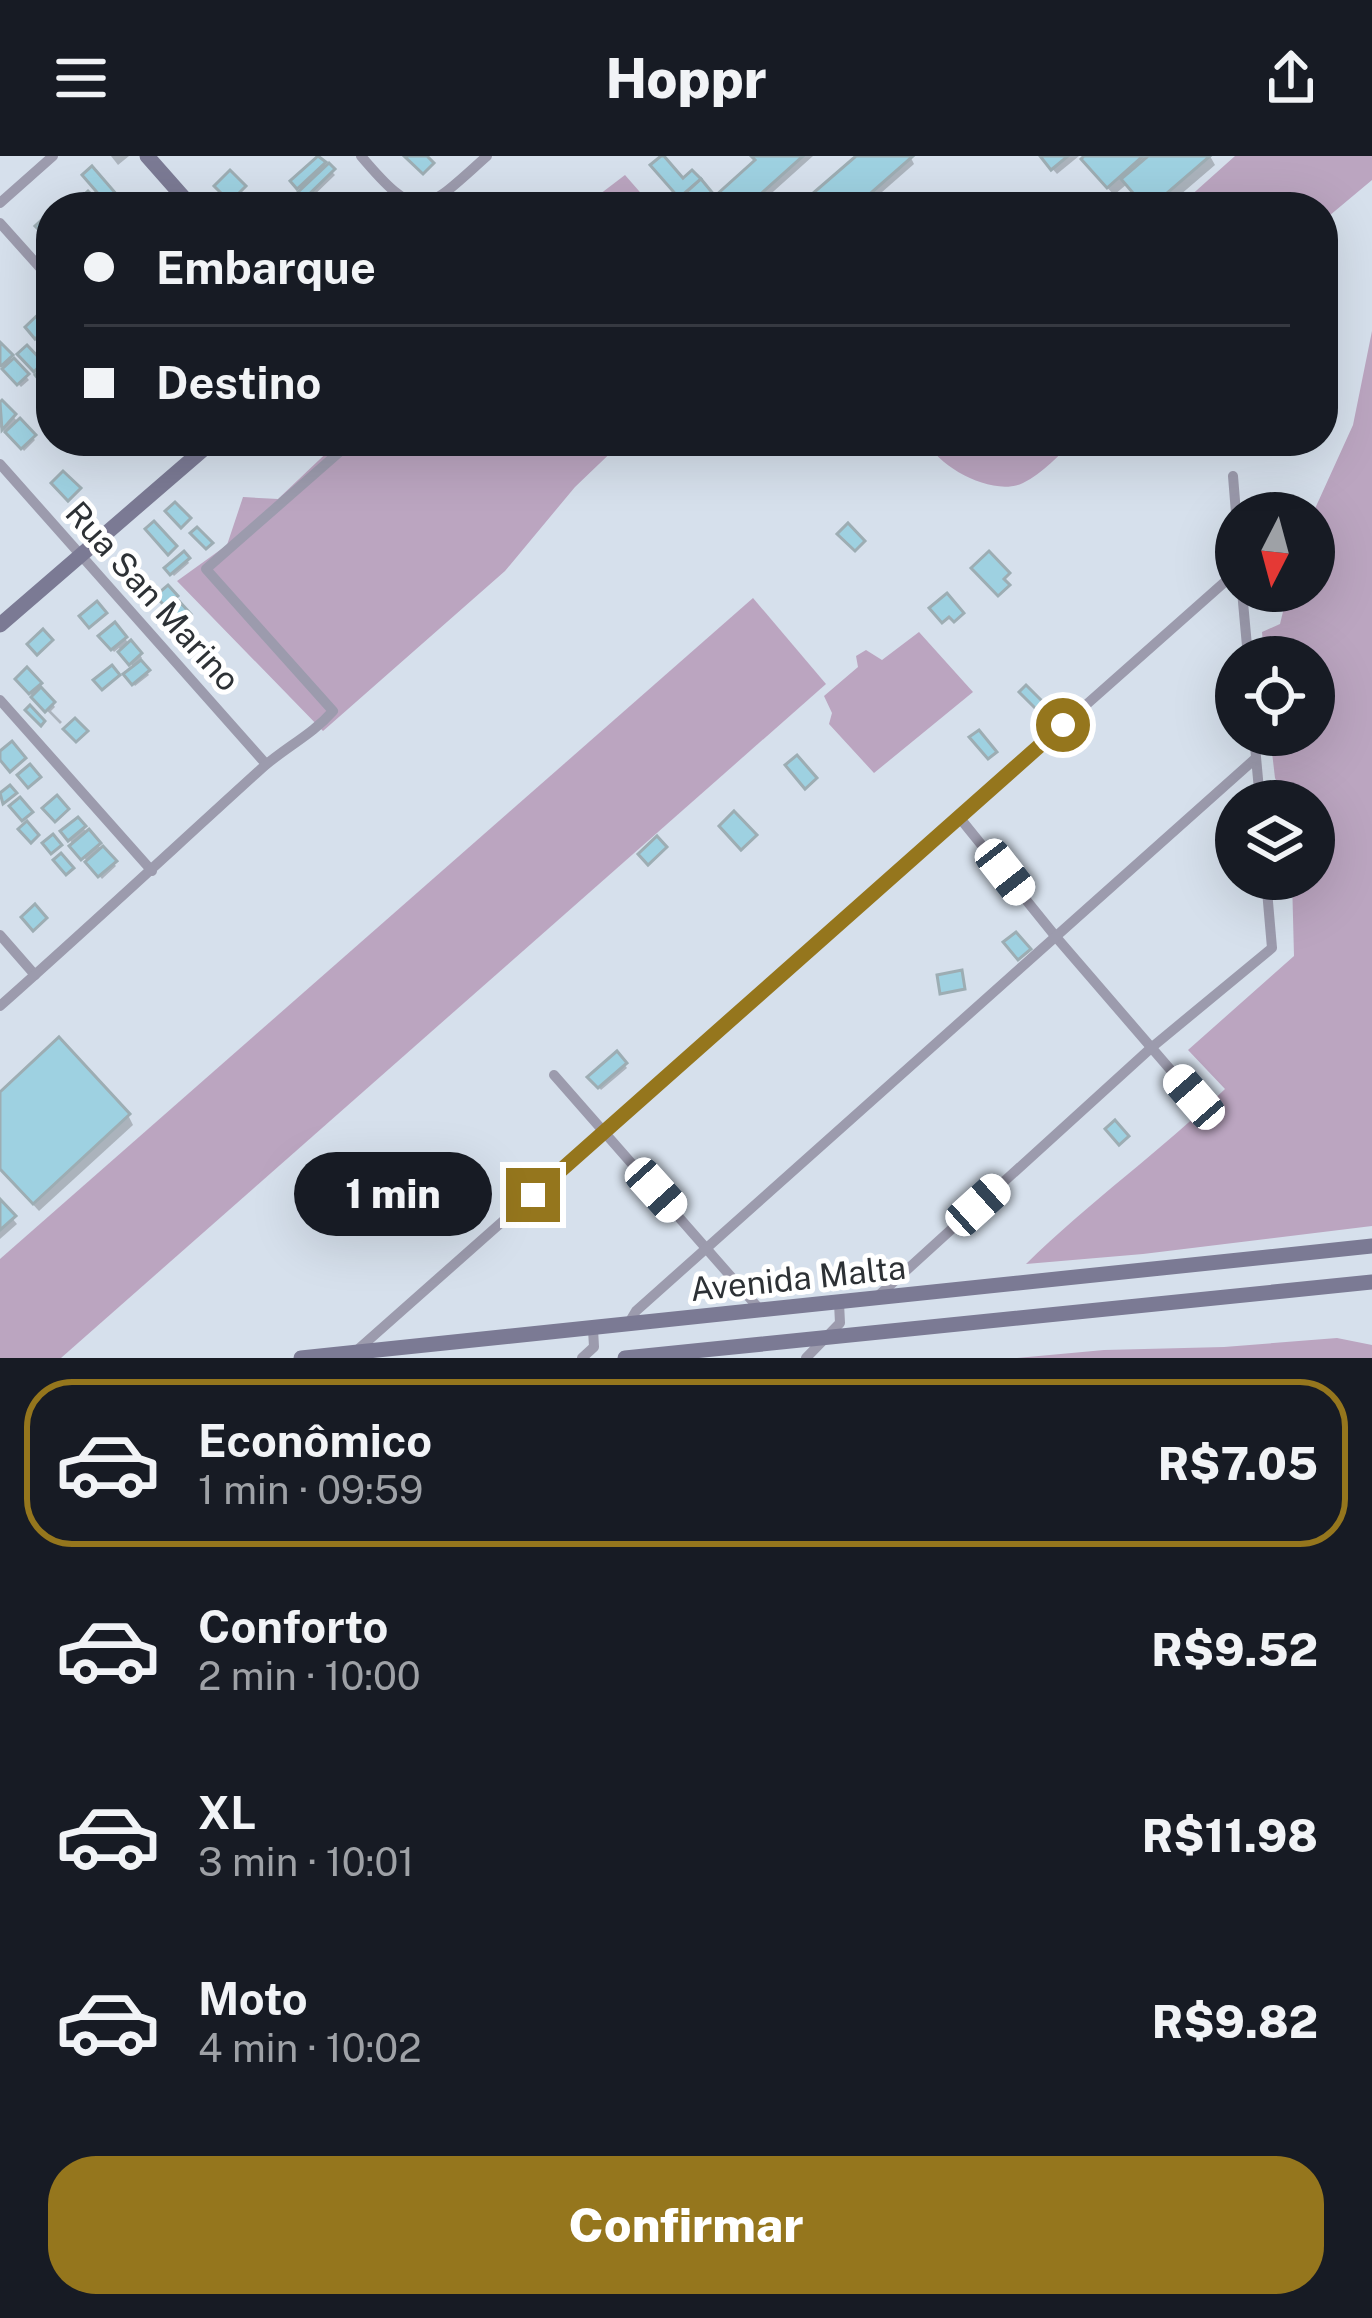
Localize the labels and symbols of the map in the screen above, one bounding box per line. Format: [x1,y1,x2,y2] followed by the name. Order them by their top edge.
[1215,492,1335,612] north arrow
[58,494,248,698] street label: Rua San Marino
[1036,698,1090,752] route start
[969,833,1041,911] car
[1157,1058,1231,1136] car
[619,1151,693,1229] car
[293,1153,491,1237] callout: 1 min
[506,1168,560,1222] route end
[939,1168,1017,1242] car
[688,1248,908,1308] street label: Avenida Malta

